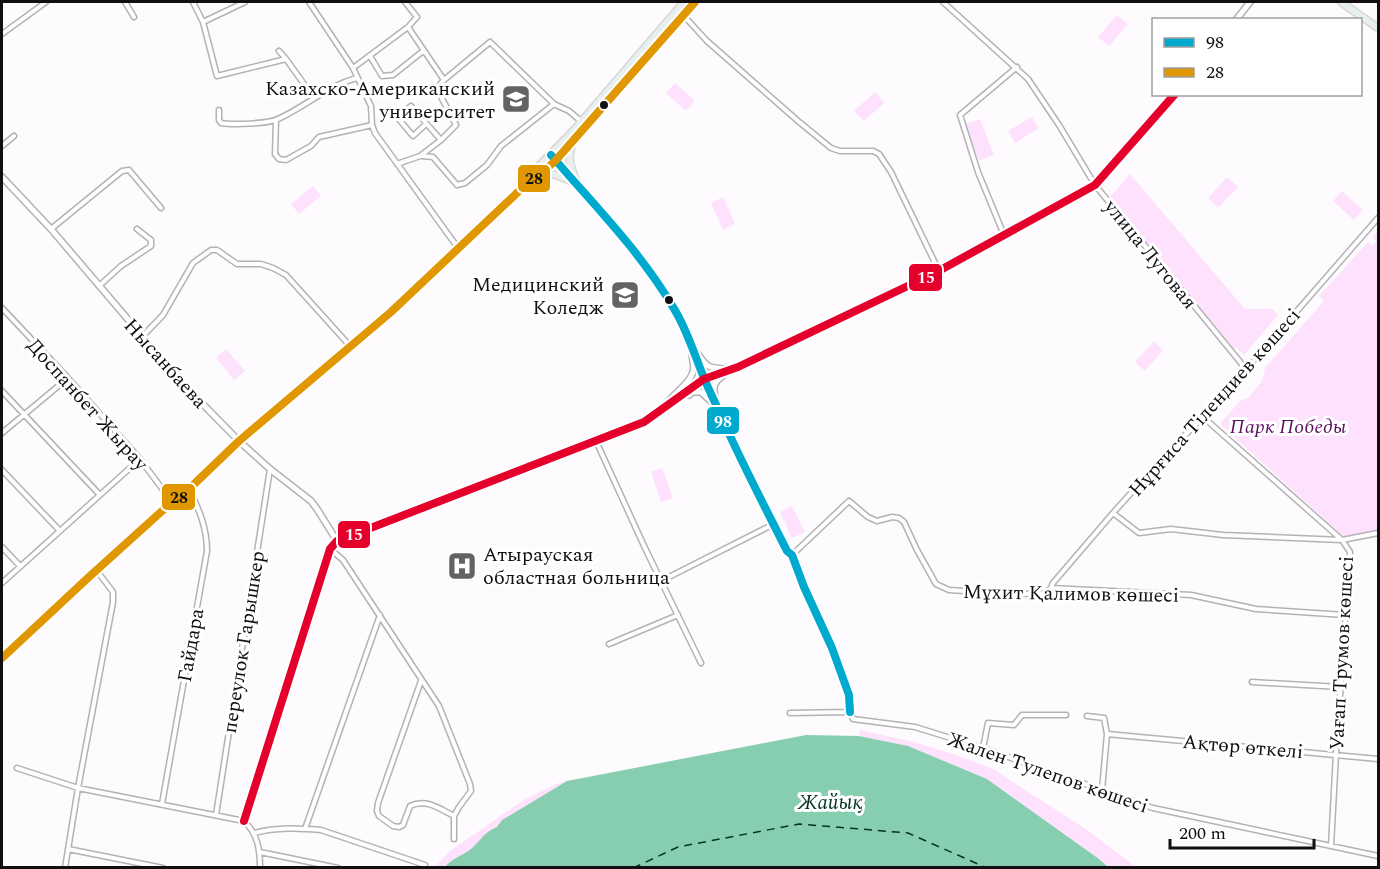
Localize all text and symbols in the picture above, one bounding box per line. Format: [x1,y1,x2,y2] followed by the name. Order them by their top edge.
[1152,18,1362,96] legend
[1206,29,1224,56] text: 98
[1206,59,1224,86] text: 28
[265,74,495,127] place label: Казахско-Американский университет
[500,83,532,115] school or university icon: Казахско-Американский университет
[598,99,610,111] unlabelled marker
[517,164,551,193] line badge: 28
[525,167,543,191] text: 28
[1096,192,1204,316] street label: улица Луговая
[908,263,943,292] line badge: 15
[917,266,935,290] text: 15
[472,270,604,323] place label: Медицинский Коледж
[609,279,641,311] school or university icon: Медицинский Коледж
[663,294,675,306] unlabelled marker
[1122,302,1308,504] street label: Нұрғиса Тілендиев көшесі
[116,312,214,416] street label: Нысанбаева
[19,332,156,479] street label: Доспанбет Жырау
[706,406,740,435] line badge: 98
[714,410,732,434] text: 98
[1230,412,1347,442] park label: Парк Победы
[161,483,196,511] line badge: 28
[170,486,188,510] text: 28
[337,520,371,549] line badge: 15
[345,523,363,547] text: 15
[483,540,670,593] place label: Атырауская областная больница
[215,549,273,736] street label: переулок Гарышкер
[446,550,478,582] hospital icon: Атырауская областная больница
[1322,555,1362,751] street label: Уағап Трумов көшесі
[963,577,1179,611] street label: Мұхит Қалимов көшесі
[170,606,212,684] street label: Гайдара
[943,724,1152,821] street label: Жален Тулепов көшесі
[1181,727,1305,767] street label: Ақтөр өткелі
[797,787,862,819] water label: Жайық
[1170,812,1314,850] scale bar
[1179,820,1226,847] text: 200 m

